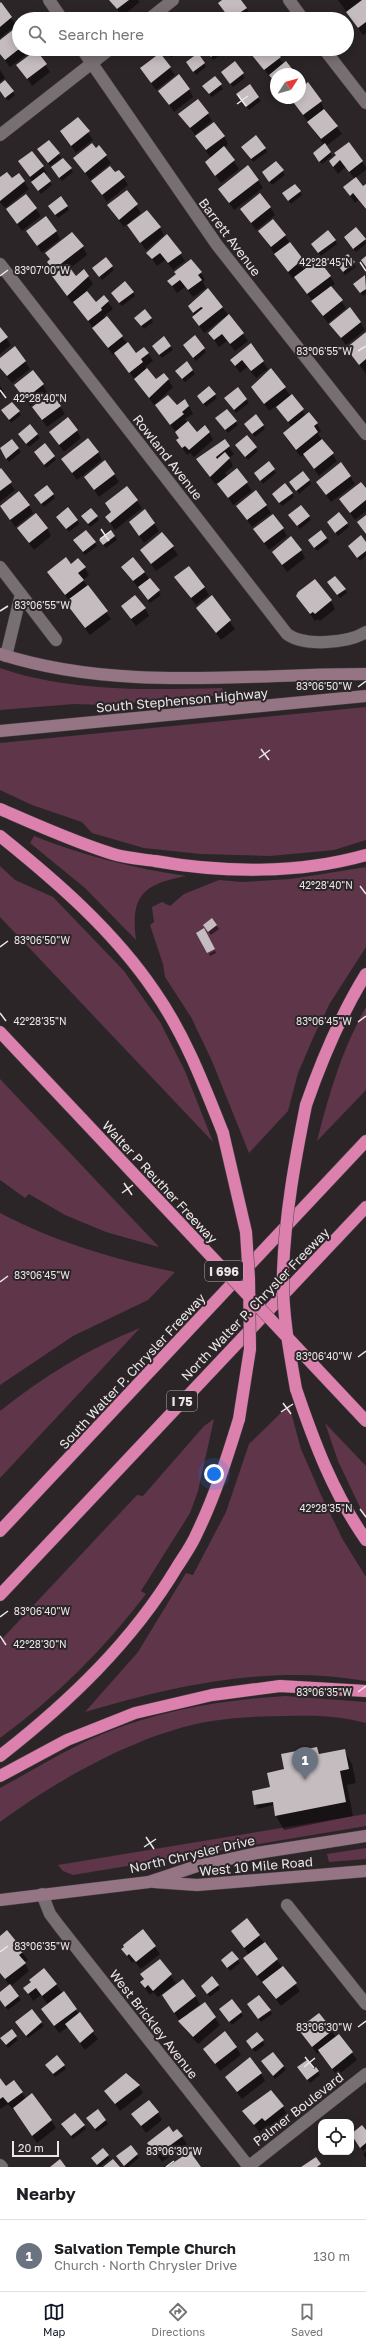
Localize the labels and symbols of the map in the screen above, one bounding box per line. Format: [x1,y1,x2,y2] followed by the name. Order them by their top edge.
[270,68,306,104] north arrow
[196,195,264,279] street label: Barrett Avenue
[299,256,353,268] text: 42°28'45"N
[14,264,70,276] text: 83°07'00"W
[296,345,352,357] text: 83°06'55"W
[13,392,67,404] text: 42°28'40"N
[130,411,206,503] street label: Rowland Avenue
[14,599,70,611] text: 83°06'55"W
[296,680,352,692] text: 83°06'50"W
[95,684,269,715] street label: South Stephenson Highway
[299,879,353,891] text: 42°28'40"N
[14,934,70,946] text: 83°06'50"W
[13,1015,67,1027] text: 42°28'35"N
[296,1015,352,1027] text: 83°06'45"W
[99,1117,221,1247] street label: Walter P Reuther Freeway
[178,1224,333,1384] street label: North Walter P. Chrysler Freeway
[205,1261,243,1281] road number: I 696
[14,1269,70,1281] text: 83°06'45"W
[56,1289,209,1452] street label: South Walter P. Chrysler Freeway
[296,1350,353,1362] text: 83°06'40"W
[167,1391,197,1411] road number: I 75
[204,1464,224,1484] your location
[299,1502,353,1514] text: 42°28'35"N
[14,1605,71,1617] text: 83°06'40"W
[13,1638,67,1650] text: 42°28'30"N
[296,1686,352,1698] text: 83°06'35"W
[292,1747,318,1780] pin: 1
[128,1832,256,1876] street label: North Chrysler Drive
[199,1853,313,1879] street label: West 10 Mile Road
[14,1940,70,1952] text: 83°06'35"W
[106,1966,202,2082] street label: West Brickley Avenue
[296,2021,352,2033] text: 83°06'30"W
[250,2069,346,2149] street label: Palmer Boulevard
[12,2139,59,2158] scale bar
[146,2145,202,2157] text: 83°06'30"W

